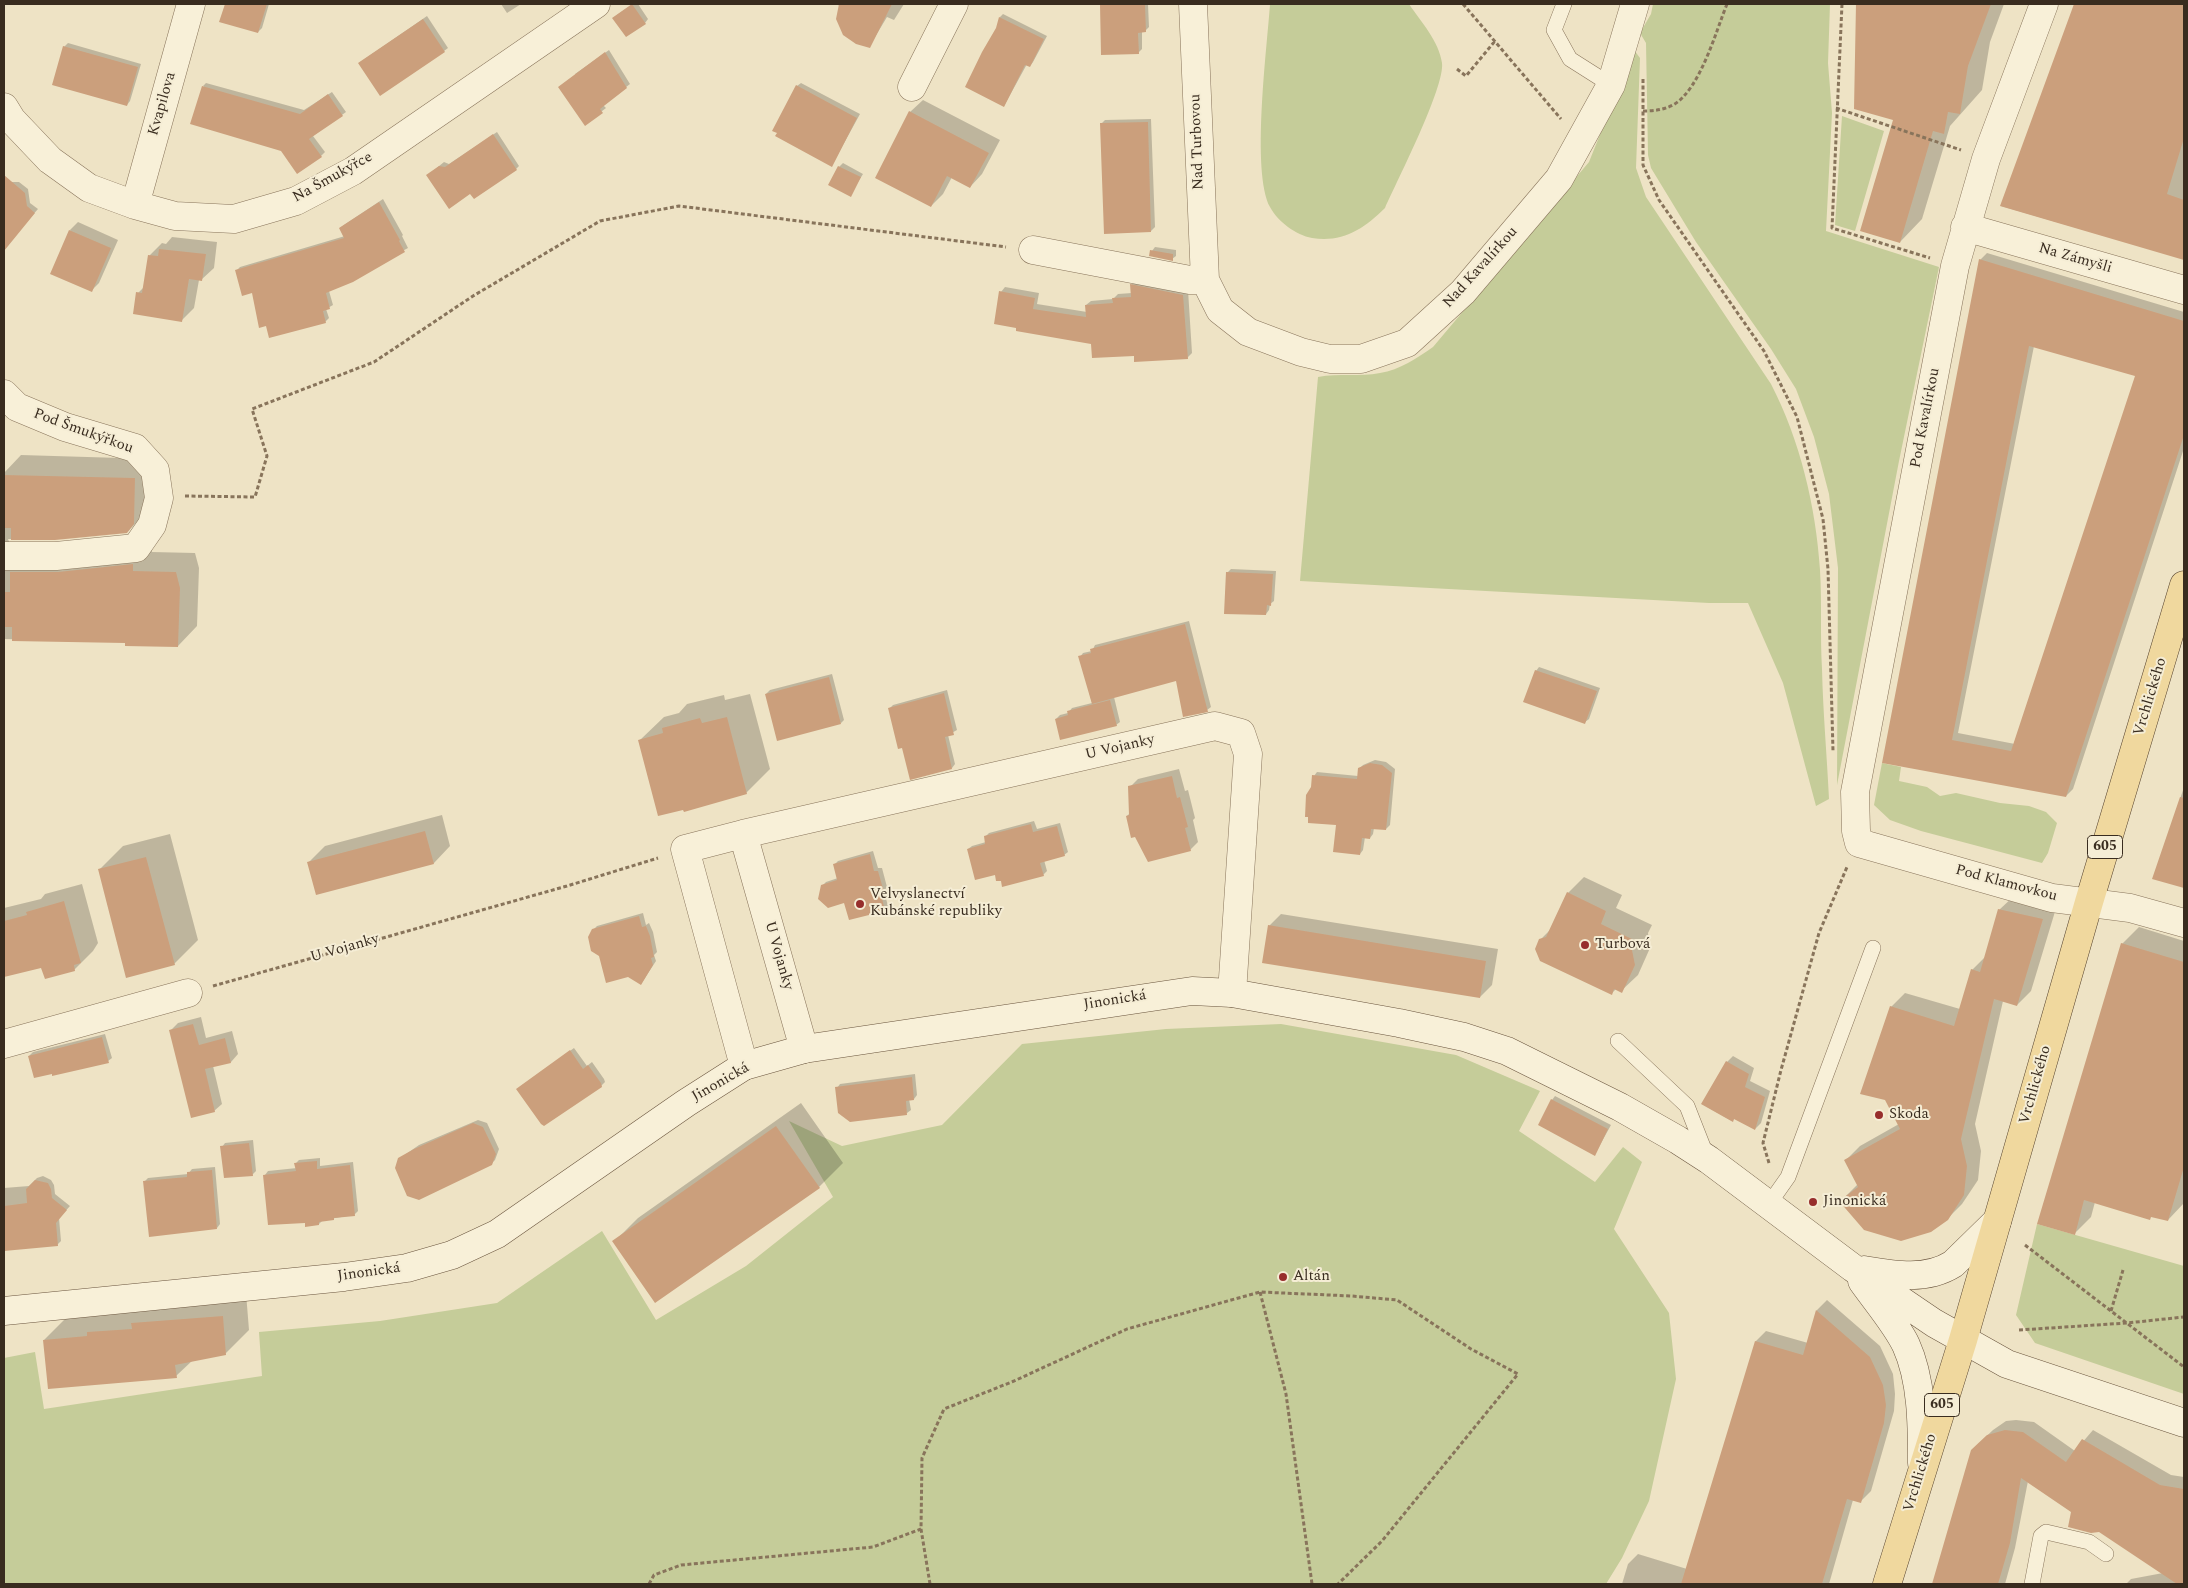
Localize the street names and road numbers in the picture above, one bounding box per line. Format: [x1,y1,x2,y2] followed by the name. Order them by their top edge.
[145,70,181,138] street label: Kvapilova
[1187,94,1209,190] street label: Nad Turbovou
[290,149,376,207] street label: Na Šmukýřce
[1440,224,1522,312] street label: Nad Kavalírkou
[2036,240,2114,278] street label: Na Zámyšli
[1907,366,1945,470] street label: Pod Kavalírkou
[31,406,135,458] street label: Pod Šmukýřkou
[2131,656,2171,738] street label: Vrchlického
[1084,731,1156,765] street label: U Vojanky
[2088,836,2122,859] road number: 605
[1953,862,2059,906] street label: Pod Klamovkou
[760,920,796,992] street label: U Vojanky
[309,931,381,967] street label: U Vojanky
[1082,987,1148,1015] street label: Jinonická
[2016,1044,2056,1126] street label: Vrchlického
[689,1059,753,1107] street label: Jinonická
[336,1260,402,1286] street label: Jinonická
[1924,1394,1960,1416] road number: 605
[1901,1432,1941,1514] street label: Vrchlického

